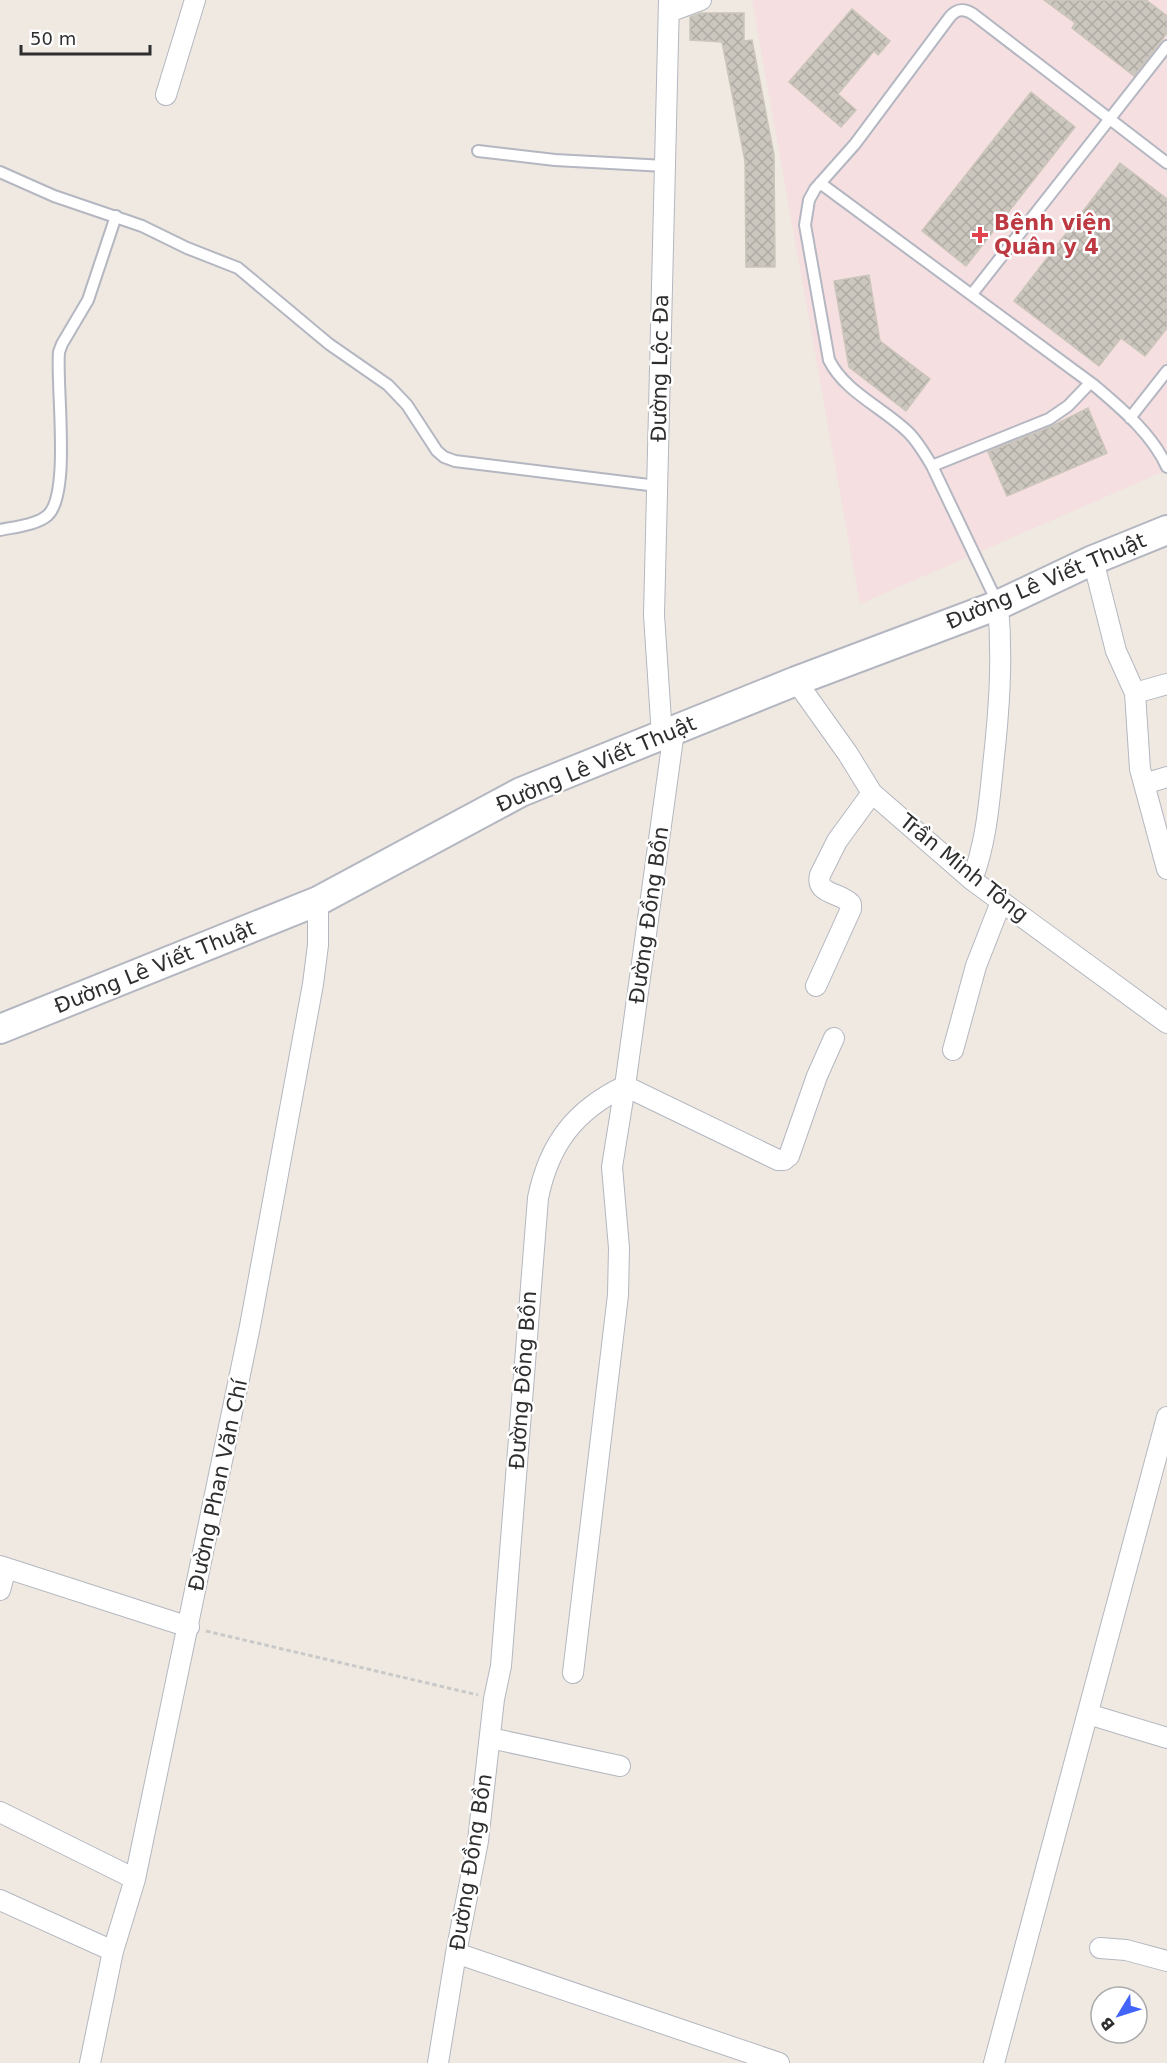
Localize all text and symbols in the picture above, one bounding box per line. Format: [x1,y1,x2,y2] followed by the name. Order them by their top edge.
[21,18,150,56] scale bar
[30,28,76,49] text: 50 m
[994,211,1112,259] place label: Bệnh viện Quân y 4
[971,226,989,244] marker: Bệnh viện Quân y 4
[647,294,673,442] street label: Đường Lộc Đa
[942,528,1150,634] street label: Đường Lê Viết Thuật
[492,711,700,817] street label: Đường Lê Viết Thuật
[894,808,1033,927] street label: Trần Minh Tông
[625,825,673,1005] street label: Đường Đồng Bồn
[51,916,259,1018] street label: Đường Lê Viết Thuật
[505,1290,541,1470] street label: Đường Đồng Bồn
[184,1376,252,1593] street label: Đường Phan Văn Chí
[445,1772,497,1952] street label: Đường Đồng Bồn
[1089,1985,1149,2045] north arrow
[1096,2013,1119,2035] text: B

